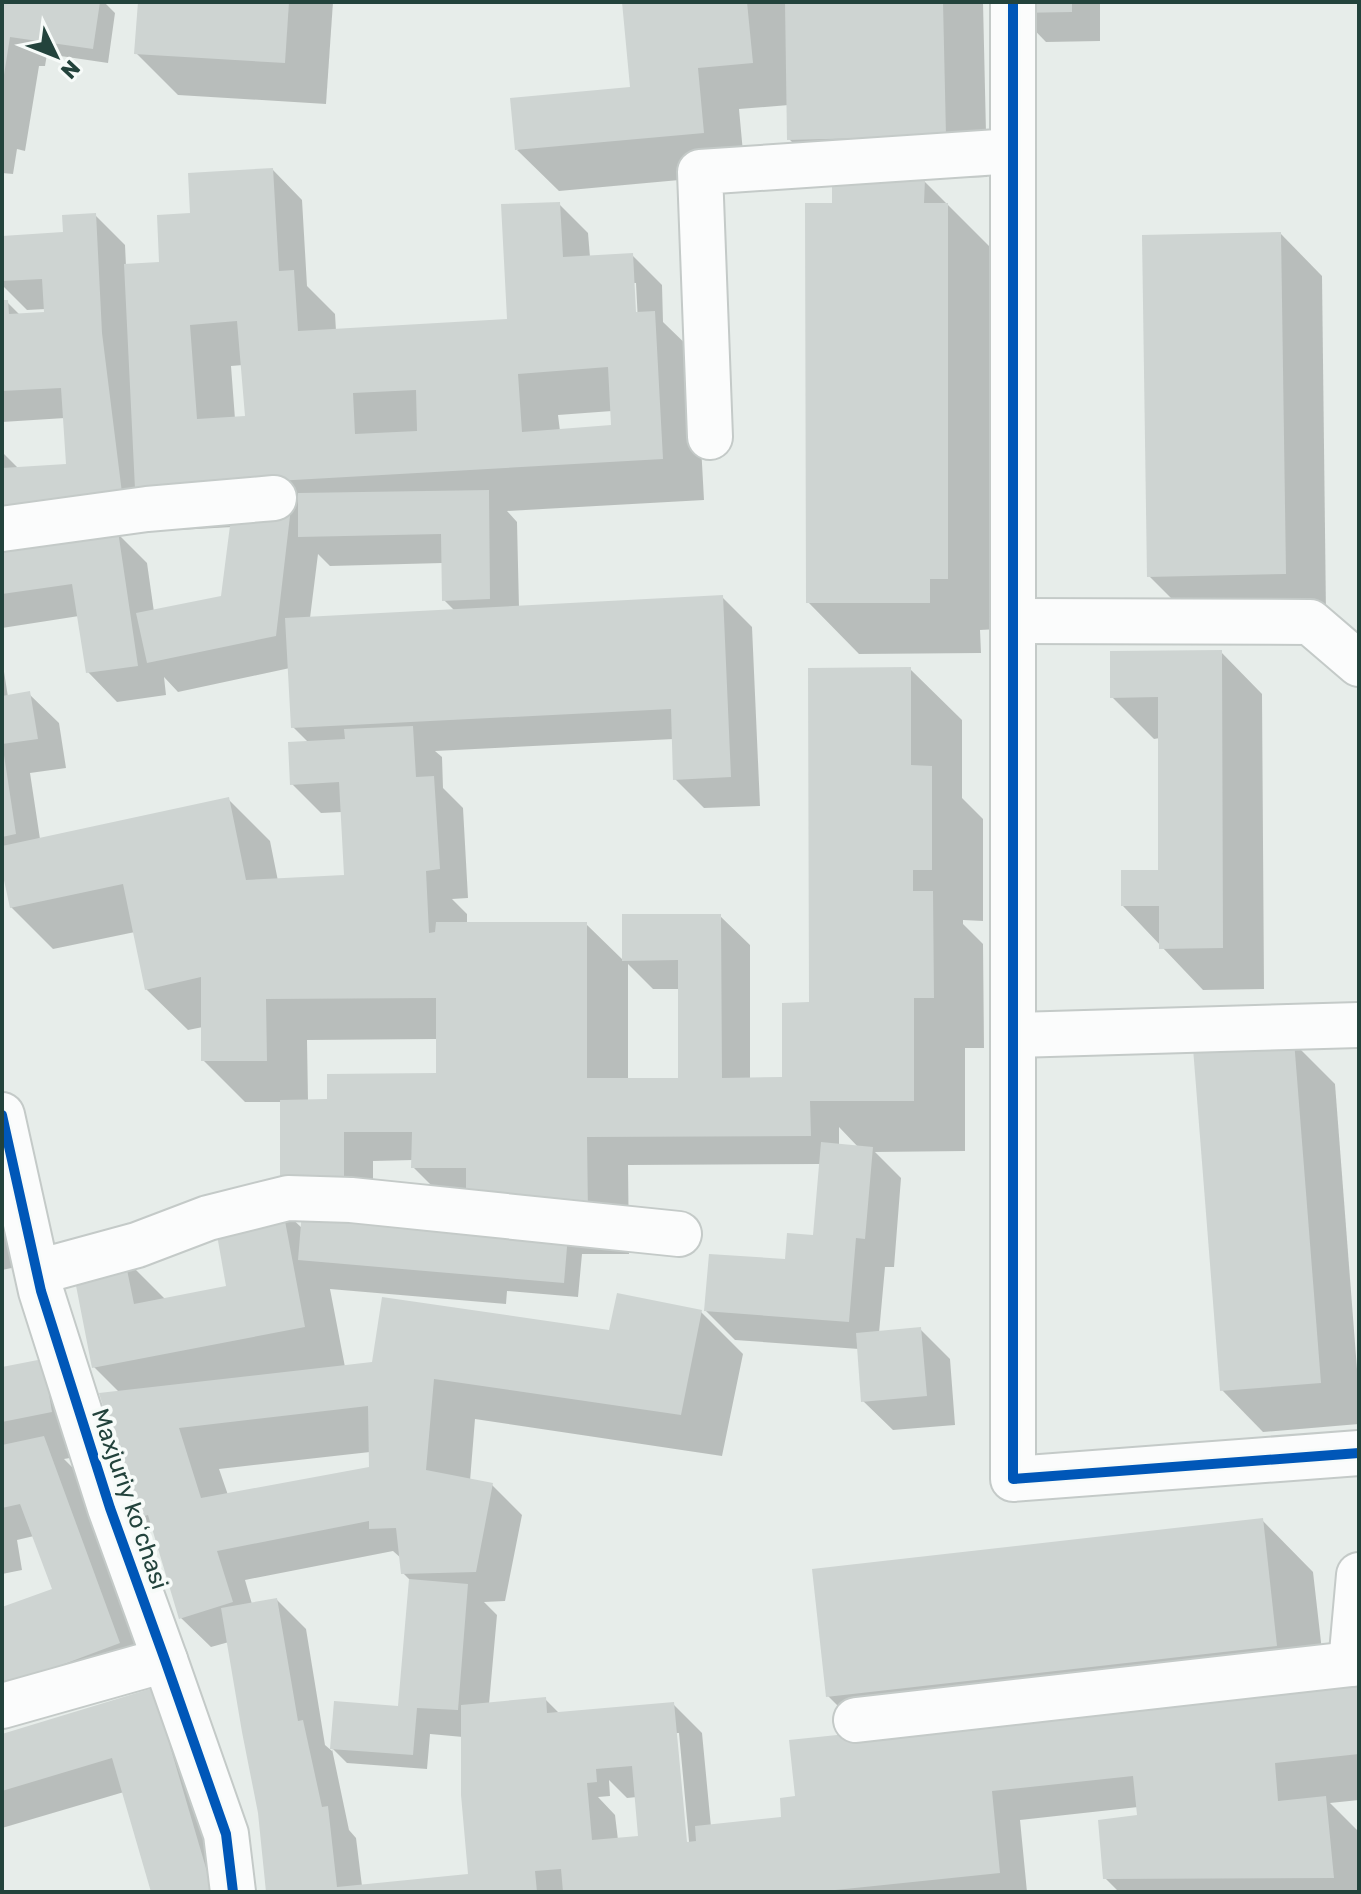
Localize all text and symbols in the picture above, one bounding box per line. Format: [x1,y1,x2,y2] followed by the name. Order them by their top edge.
[16,16,96,96] north arrow
[55,54,86,84] text: N
[86,1405,174,1593] street label: Maxjuriy koʻchasi

